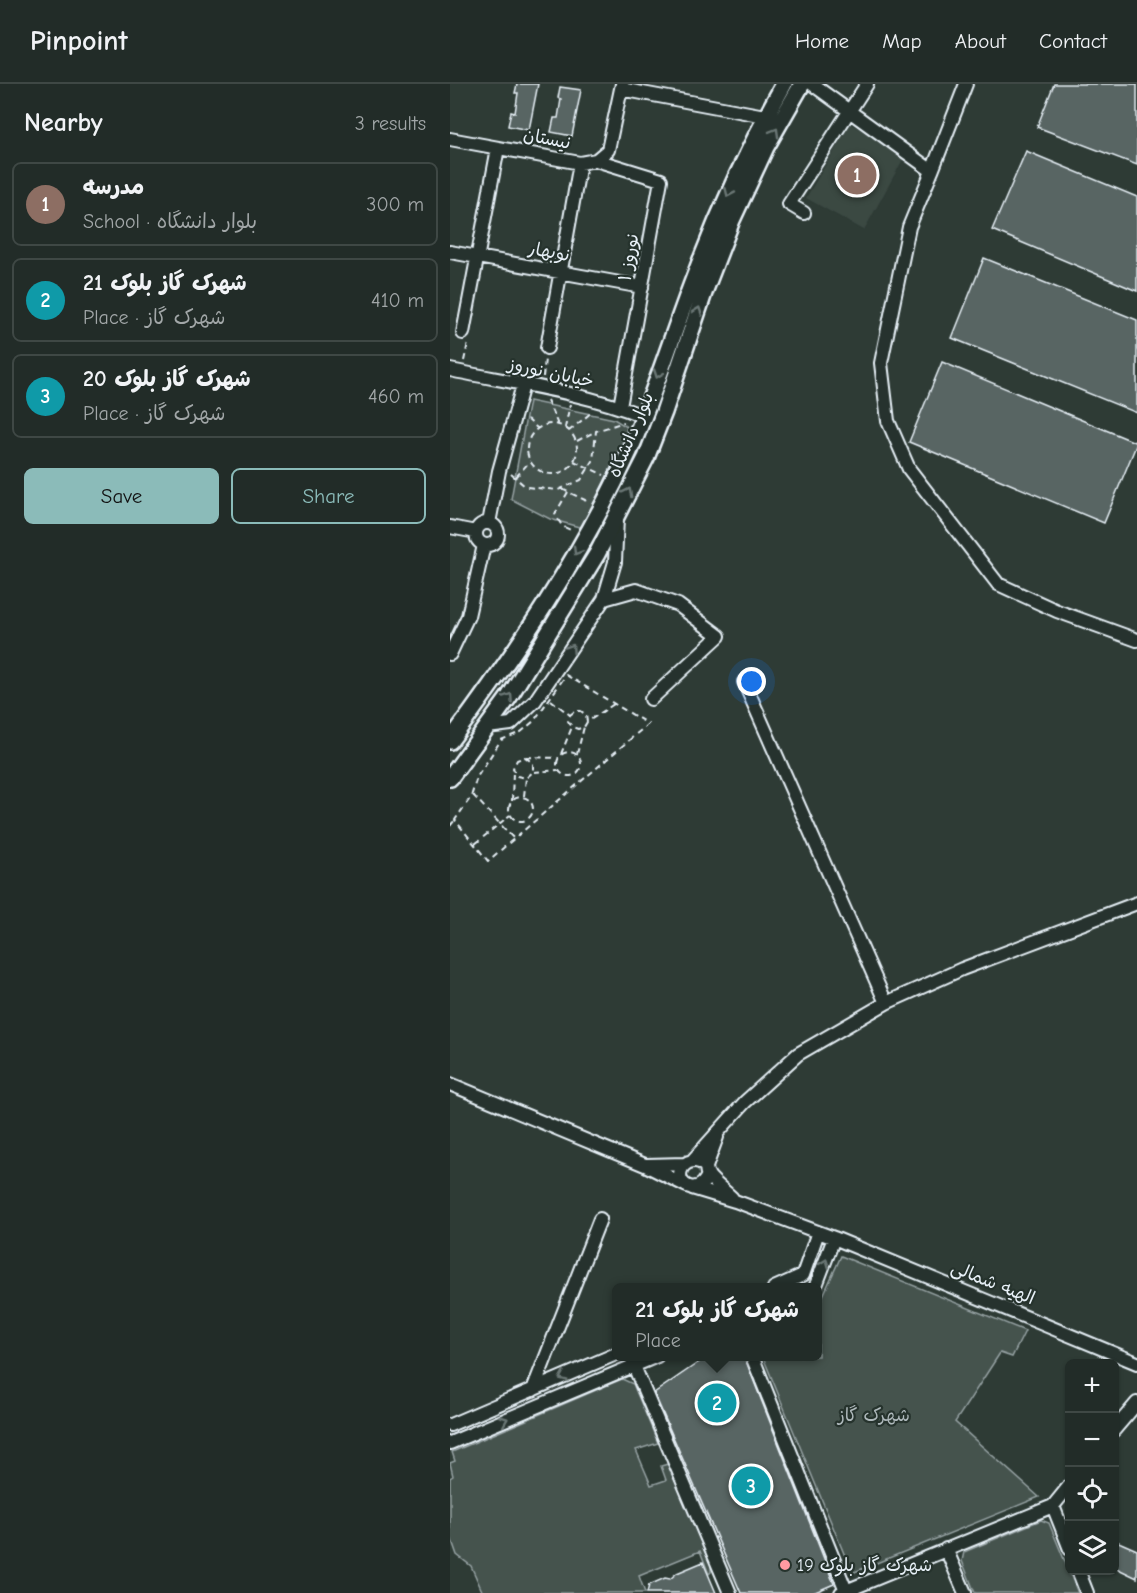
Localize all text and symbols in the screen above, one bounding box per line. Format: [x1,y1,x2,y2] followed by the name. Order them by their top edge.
[30,25,128,57] text: Pinpoint
[795,29,849,53] text: Home
[882,29,922,53] text: Map
[955,29,1006,53] text: About
[1039,29,1107,53] text: Contact
[24,108,103,138] text: Nearby
[355,112,426,135] text: 3 results
[522,124,572,154] street label: نیستان
[767,127,779,138] one-way arrow
[838,152,876,197] pin: 1
[83,174,144,200] text: مدرسه
[725,186,737,197] one-way arrow
[42,193,49,216] text: 1
[366,193,424,216] text: 300 m
[83,210,257,233] text: School · بلوار دانشگاه
[614,231,644,283] street label: نوروز ۱
[526,238,571,266] street label: نوبهار
[83,270,247,296] text: شهرک گاز بلوک 21
[41,289,50,312] text: 2
[371,289,424,312] text: 410 m
[83,306,225,329] text: Place · شهرک گاز
[691,306,704,317] one-way arrow
[504,353,596,392] street label: خیابان نوروز
[83,366,251,392] text: شهرک گاز بلوک 20
[653,368,666,379] one-way arrow
[41,385,50,408] text: 3
[368,385,424,408] text: 460 m
[604,389,658,481] street label: بلوار دانشگاه
[83,402,225,425] text: Place · شهرک گاز
[24,468,219,524] button: Save
[231,468,426,524] button: Share
[621,488,632,499] one-way arrow
[573,545,585,555] one-way arrow
[564,643,575,654] one-way arrow
[737,667,766,696] your location
[502,693,513,704] one-way arrow
[948,1257,1038,1309] street label: الهیه شمالی
[818,1258,830,1269] one-way arrow
[612,1283,822,1361] popup
[635,1297,799,1323] text: شهرک گاز بلوک 21
[635,1329,681,1352] text: Place
[1065,1359,1119,1575] map controls
[1065,1359,1119,1413] button: +
[558,1370,569,1382] one-way arrow
[698,1380,736,1426] pin: 2
[836,1405,910,1426] park label: شهرک گاز
[1065,1413,1119,1467] button: −
[498,1415,509,1427] one-way arrow
[732,1464,770,1508] pin: 3
[1065,1467,1119,1521] button: locate
[1065,1521,1119,1575] button: layers
[797,1555,932,1577] place label: شهرک گاز بلوک 19
[778,1558,792,1572] marker: شهرک گاز بلوک 19

